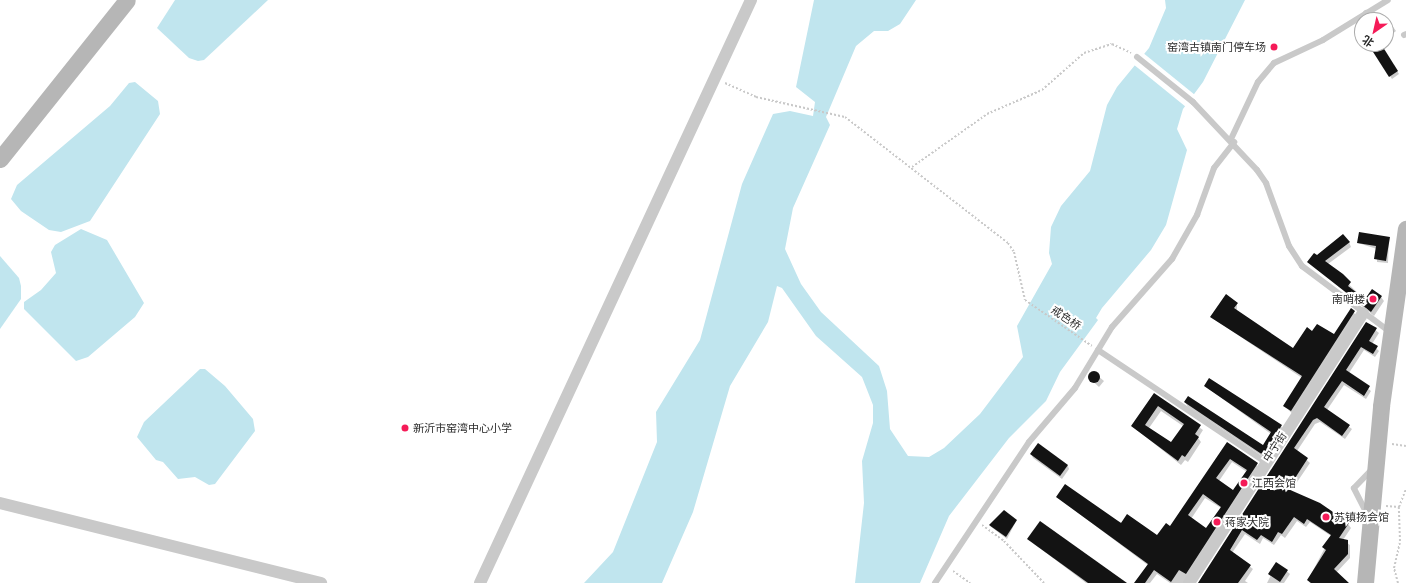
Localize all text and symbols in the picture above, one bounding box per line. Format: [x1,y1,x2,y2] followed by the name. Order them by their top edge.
[1354,12,1394,52] north arrow
[1360,33,1376,49] text: 北
[1167,40,1266,54] place label: 窑湾古镇南门停车场
[1269,42,1279,52] marker: 窑湾古镇南门停车场
[1332,292,1365,306] place label: 南哨楼
[1368,294,1378,304] marker: 南哨楼
[1049,303,1083,333] street label: 戒色桥
[413,421,512,435] place label: 新沂市窑湾中心小学
[400,423,410,433] marker: 新沂市窑湾中心小学
[1260,430,1290,464] street label: 中宁街
[1252,476,1296,490] place label: 江西会馆
[1239,478,1249,488] marker: 江西会馆
[1334,510,1389,524] place label: 苏镇扬会馆
[1321,512,1331,522] marker: 苏镇扬会馆
[1225,515,1269,529] place label: 蒋家大院
[1212,517,1222,527] marker: 蒋家大院

